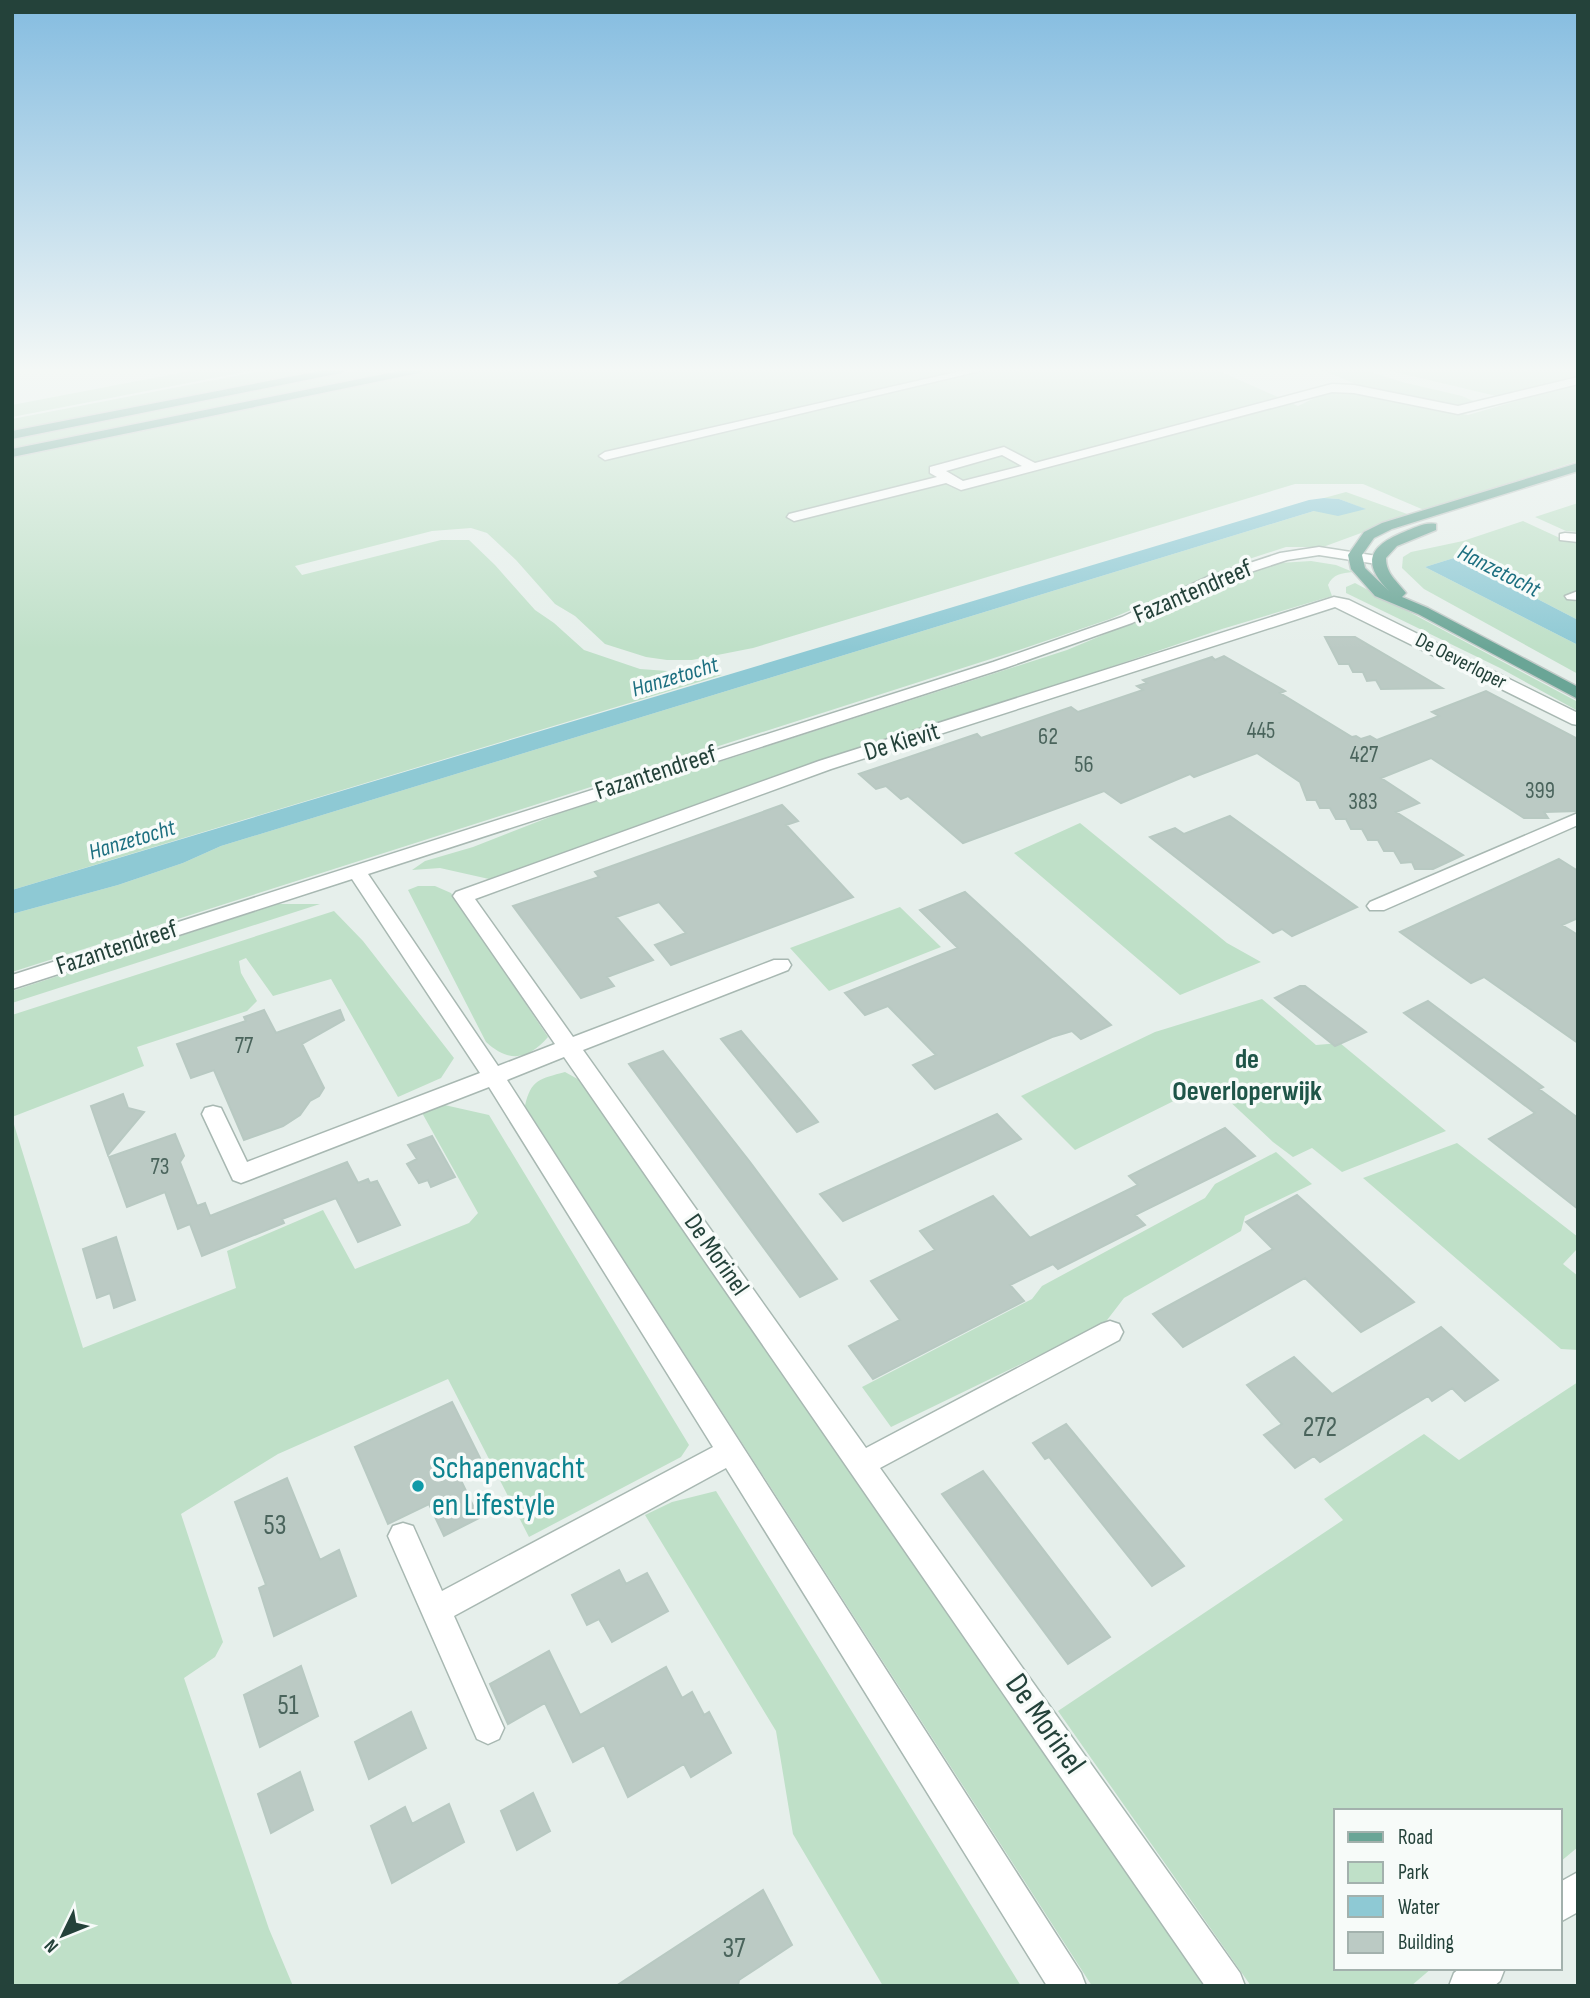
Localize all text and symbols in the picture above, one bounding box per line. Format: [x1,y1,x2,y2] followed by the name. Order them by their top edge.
[1453,538,1546,604] water label: Hanzetocht
[1129,553,1257,631] street label: Fazantendreef
[1411,627,1511,695] street label: De Oeverloper
[628,650,723,703] water label: Hanzetocht
[861,716,943,768] street label: De Kievit
[1247,717,1275,745] house number: 445
[1038,723,1058,751] house number: 62
[591,739,721,807] street label: Fazantendreef
[1350,741,1378,769] house number: 427
[1074,751,1094,779] house number: 56
[1525,777,1555,805] house number: 399
[1348,788,1378,816] house number: 383
[85,813,180,866] water label: Hanzetocht
[52,914,182,982] street label: Fazantendreef
[235,1032,253,1060] house number: 77
[1172,1043,1322,1108] district label: de Oeverloperwijk
[151,1153,169,1181] house number: 73
[677,1208,755,1302] street label: De Morinel
[1303,1411,1337,1444] house number: 272
[432,1449,585,1525] place label: Schapenvacht en Lifestyle
[410,1478,426,1494] marker: Schapenvacht en Lifestyle
[264,1509,286,1542] house number: 53
[996,1666,1094,1782] street label: De Morinel
[277,1689,299,1722] house number: 51
[1334,1809,1562,1970] legend
[1398,1825,1433,1850] text: Road
[1398,1860,1429,1885] text: Park
[1398,1895,1440,1920] text: Water
[28,1900,98,1970] north arrow
[1398,1930,1454,1955] text: Building
[723,1932,745,1965] house number: 37
[40,1934,64,1957] text: N

